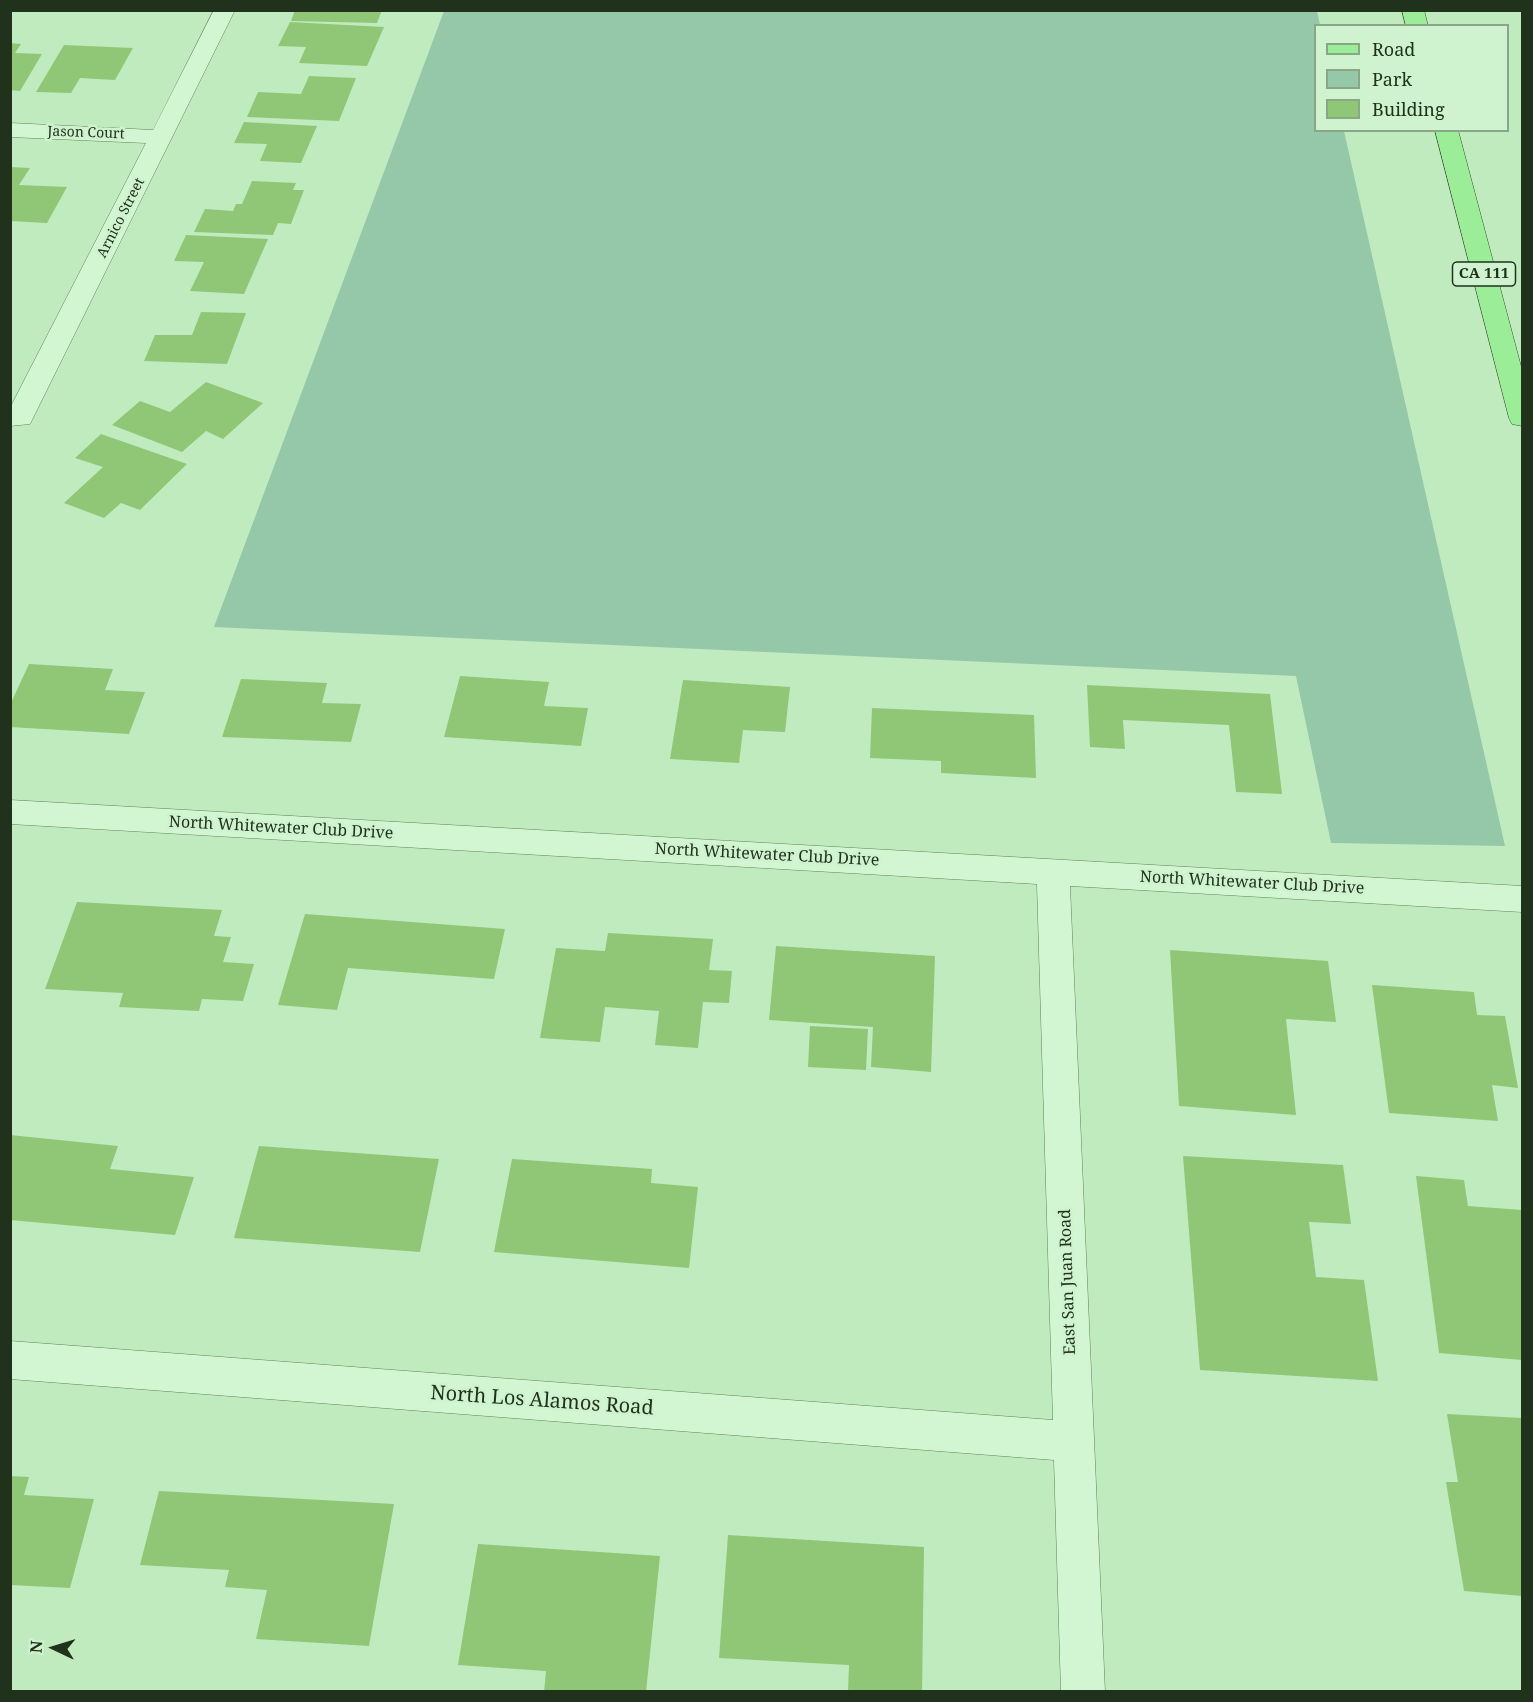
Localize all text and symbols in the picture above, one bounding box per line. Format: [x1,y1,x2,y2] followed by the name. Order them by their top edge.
[1314,24,1509,132] legend
[1372,37,1415,61] text: Road
[1372,67,1412,91] text: Park
[1372,97,1445,121] text: Building
[47,123,125,143] street label: Jason Court
[94,175,148,261] street label: Arnico Street
[1452,262,1516,286] road number: CA 111
[168,813,394,843] street label: North Whitewater Club Drive
[654,840,880,870] street label: North Whitewater Club Drive
[1139,868,1365,898] street label: North Whitewater Club Drive
[1056,1209,1080,1355] street label: East San Juan Road
[430,1381,654,1421] street label: North Los Alamos Road
[24,1618,84,1678] north arrow
[25,1640,47,1654] text: N

